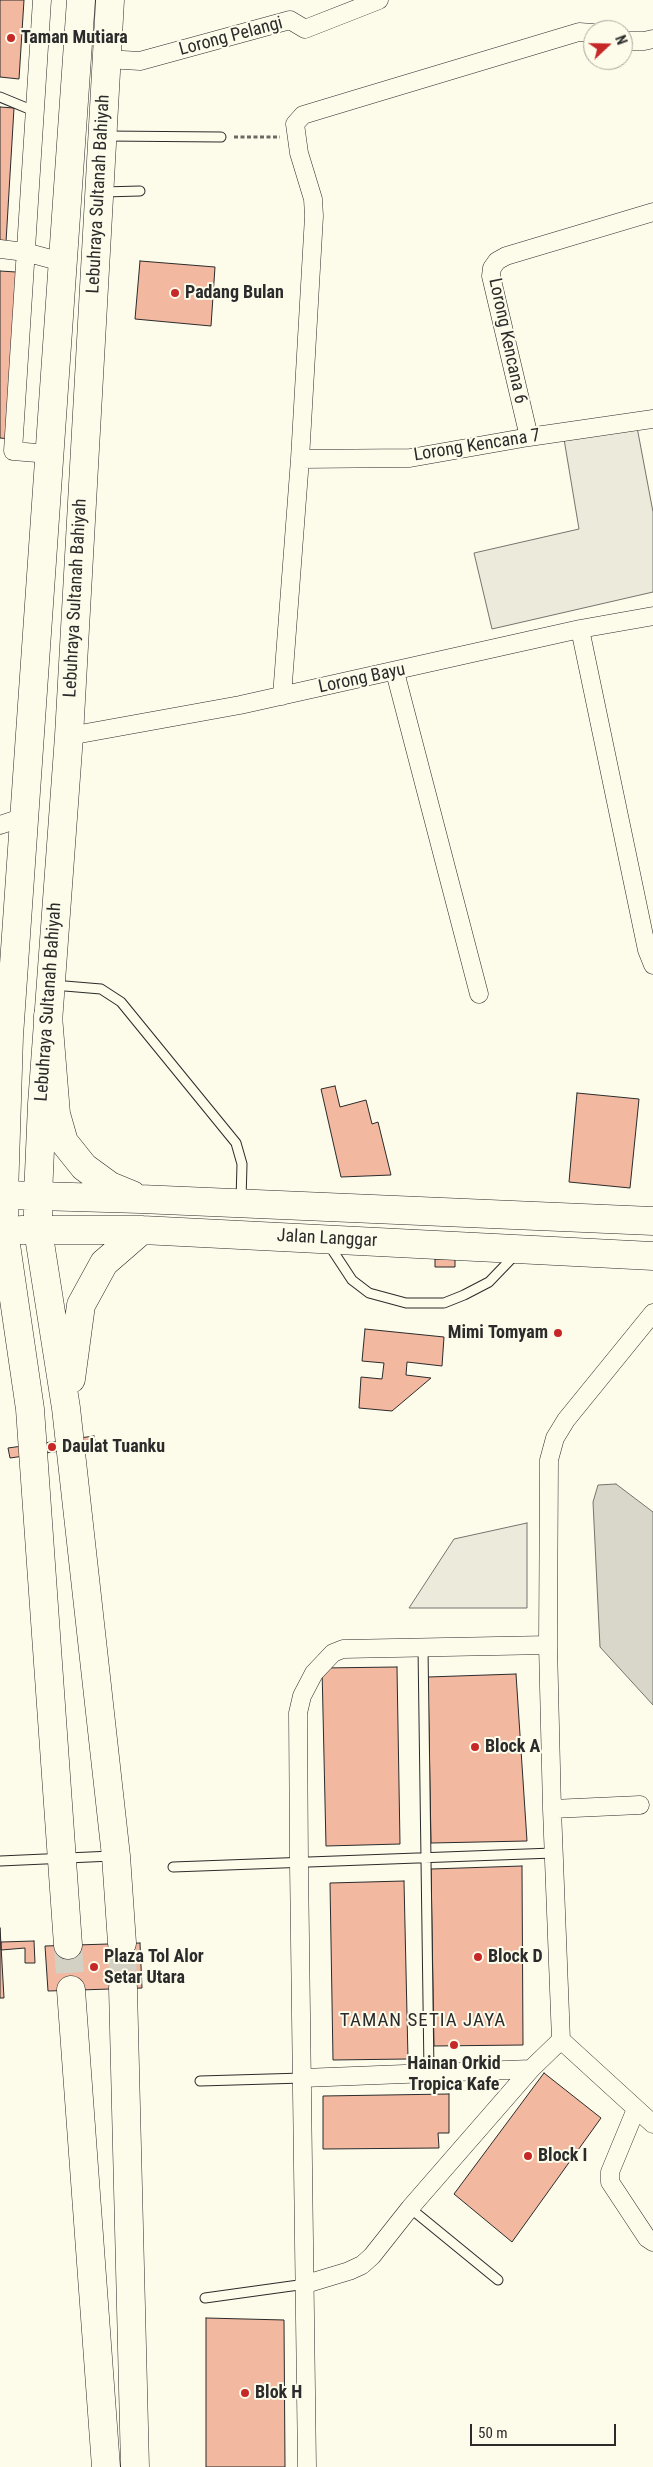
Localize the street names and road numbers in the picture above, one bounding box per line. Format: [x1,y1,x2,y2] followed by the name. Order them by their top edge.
[177,13,285,61] street label: Lorong Pelangi
[83,94,115,294] street label: Lebuhraya Sultanah Bahiyah
[483,276,531,406] street label: Lorong Kencana 6
[412,425,542,467] street label: Lorong Kencana 7
[60,498,92,698] street label: Lebuhraya Sultanah Bahiyah
[317,659,407,699] street label: Lorong Bayu
[31,902,67,1102] street label: Lebuhraya Sultanah Bahiyah
[276,1226,378,1252] street label: Jalan Langgar

